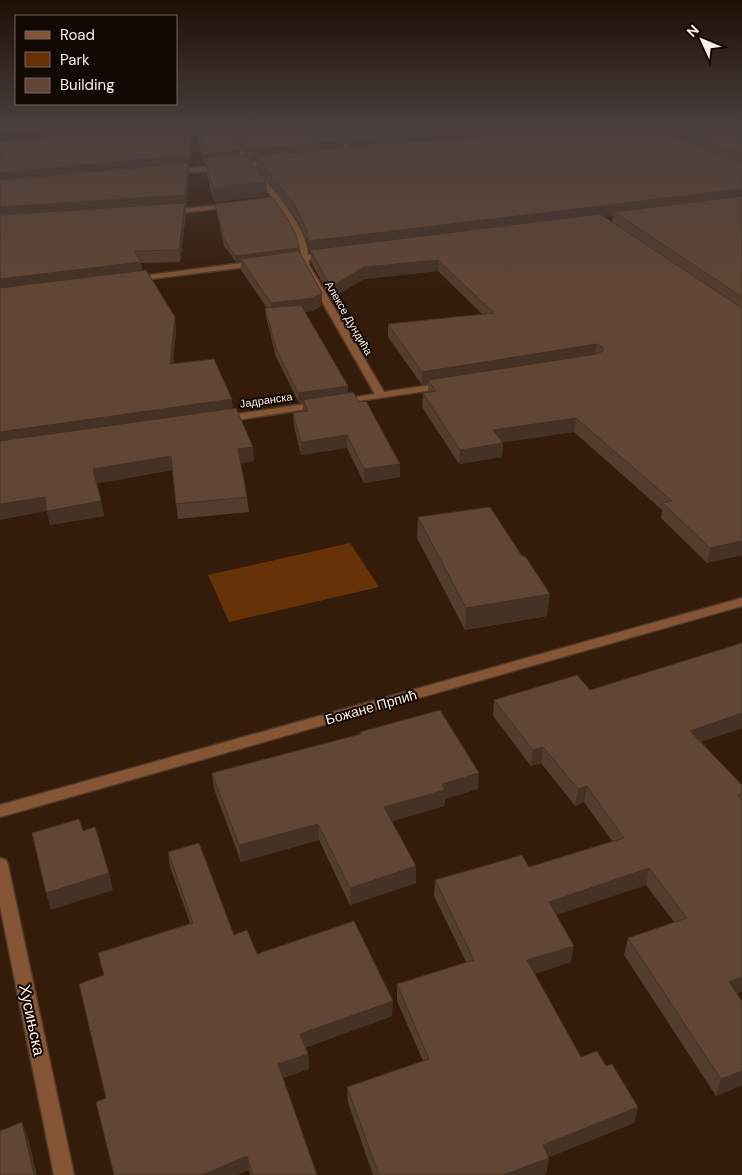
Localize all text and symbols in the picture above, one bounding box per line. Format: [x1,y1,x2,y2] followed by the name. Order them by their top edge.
[15,15,178,105] legend
[677,15,727,65] north arrow
[683,21,703,41] text: N
[60,25,95,45] text: Road
[60,50,90,70] text: Park
[60,75,115,95] text: Building
[322,278,376,358] street label: Алексе Дундића
[239,389,294,411] street label: Јадранска
[323,685,419,729] street label: Божане Прпић
[14,982,50,1058] street label: Хусињска

